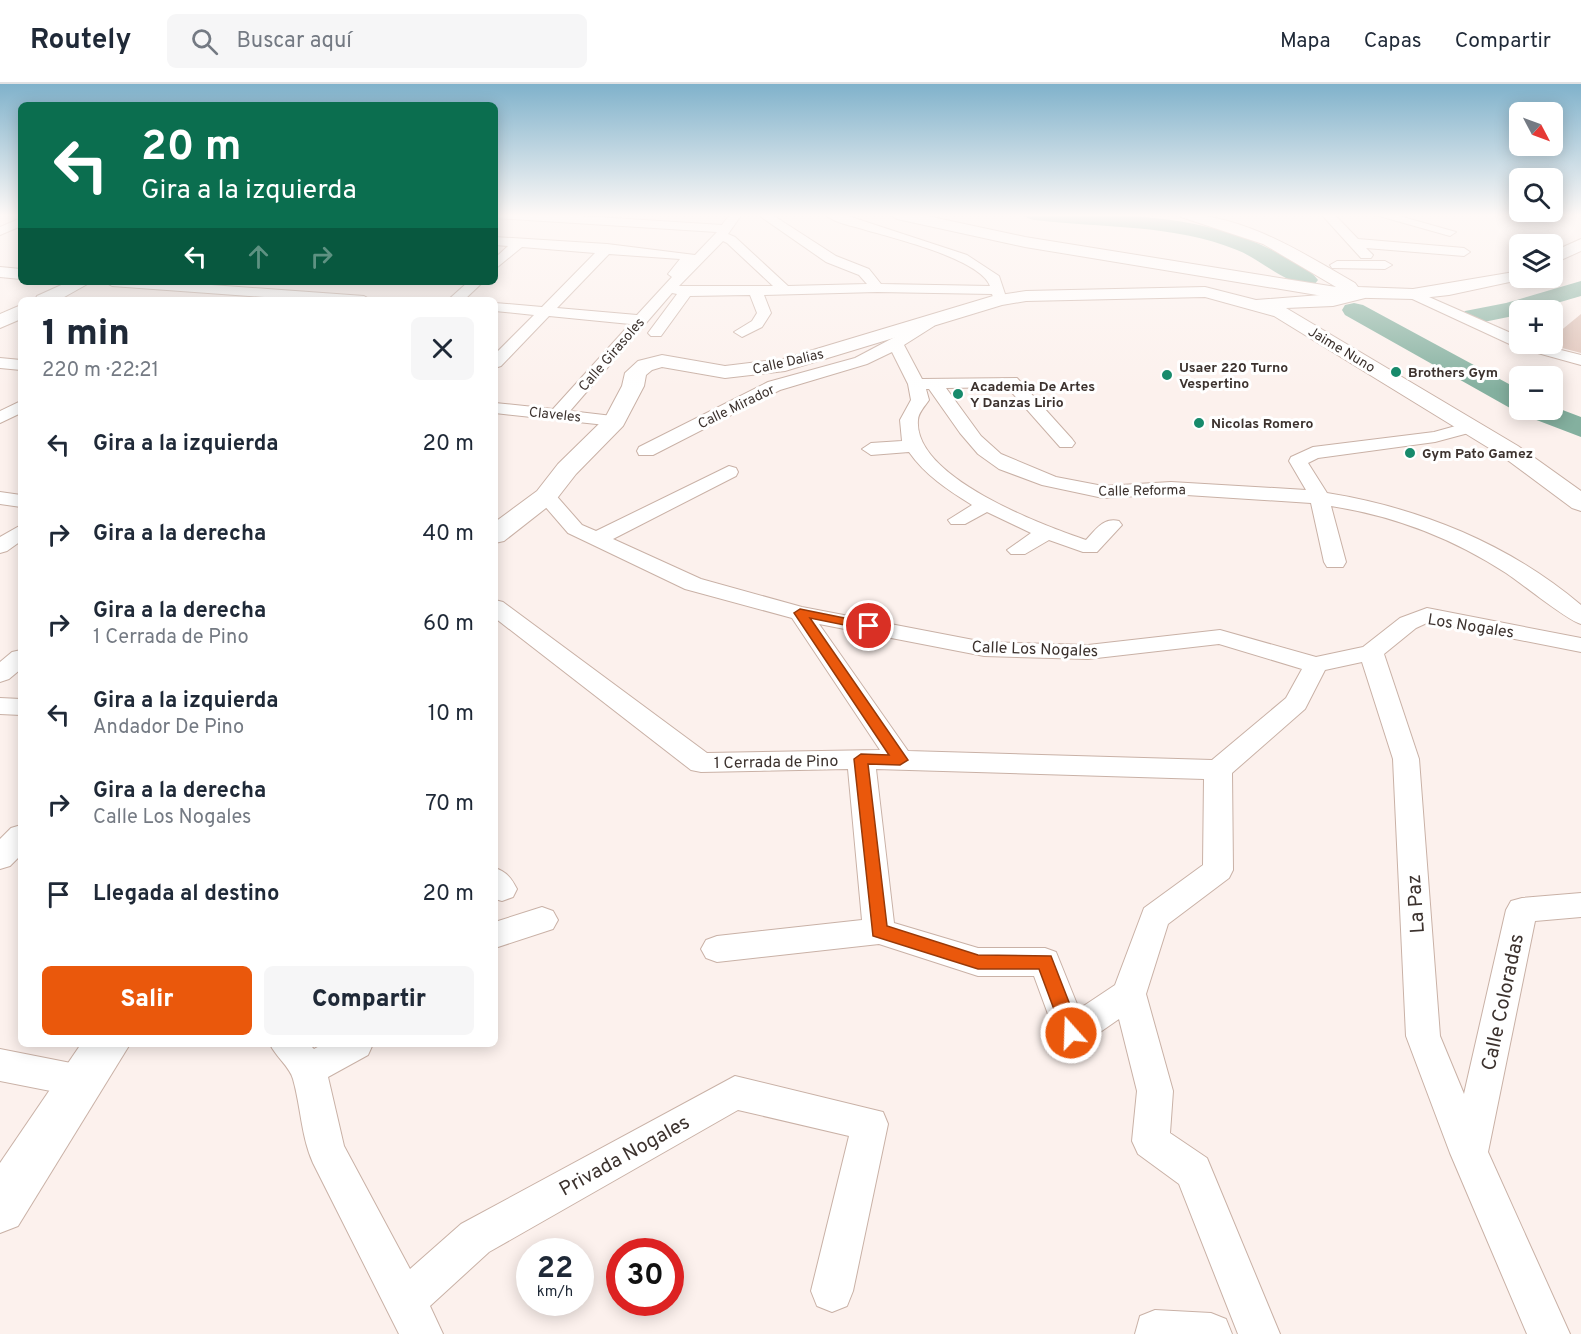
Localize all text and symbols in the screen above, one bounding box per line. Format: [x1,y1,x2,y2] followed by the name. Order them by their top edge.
[167,14,587,68] search box
[30,23,131,59] text: Routely
[188,25,221,58] icon: search
[236,28,352,55] text: Buscar aquí
[1280,28,1331,55] text: Mapa
[1364,28,1422,55] text: Capas
[1455,28,1551,55] text: Compartir
[1509,102,1563,156] north arrow
[1509,102,1563,420] map controls
[141,122,242,175] text: 20 m
[42,126,120,204] icon: left
[1509,168,1563,222] button: search
[141,174,357,208] text: Gira a la izquierda
[1509,234,1563,288] button: layers
[179,240,212,273] icon: left
[242,240,275,273] icon: ahead
[305,240,338,273] icon: right
[1509,300,1563,354] button: +
[42,312,130,358] text: 1 min
[575,315,649,395] street label: Calle Girasoles
[411,317,474,380] button: close
[1305,324,1378,377] street label: Jaime Nuno
[751,346,826,379] street label: Calle Dalias
[42,358,159,384] text: 220 m · 22:21
[1179,360,1288,393] place label: Usaer 220 Turno Vespertino
[1389,365,1403,379] marker: Brothers Gym
[1408,365,1498,382] place label: Brothers Gym
[1509,366,1563,420] button: −
[1160,368,1174,382] marker: Usaer 220 Turno Vespertino
[970,379,1095,412] place label: Academia De Artes Y Danzas Lirio
[696,381,778,433] street label: Calle Mirador
[951,387,965,401] marker: Academia De Artes Y Danzas Lirio
[528,404,582,427] street label: Claveles
[1192,416,1206,430] marker: Nicolas Romero
[1211,416,1313,433] place label: Nicolas Romero
[42,428,75,461] icon: left
[93,431,279,458] text: Gira a la izquierda
[423,431,474,458] text: 20 m
[1403,446,1417,460] marker: Gym Pato Gamez
[1422,446,1533,463] place label: Gym Pato Gamez
[1098,482,1186,501] street label: Calle Reforma
[42,518,75,551] icon: right
[93,521,266,548] text: Gira a la derecha
[422,521,474,548] text: 40 m
[93,598,266,625] text: Gira a la derecha
[843,600,894,651] pin
[42,608,75,641] icon: right
[852,609,885,642] icon: arrive
[1426,610,1515,644] street label: Los Nogales
[423,611,474,638] text: 60 m
[93,625,249,651] text: 1 Cerrada de Pino
[971,638,1099,662] street label: Calle Los Nogales
[93,688,279,715] text: Gira a la izquierda
[42,698,75,731] icon: left
[428,701,474,728] text: 10 m
[93,715,244,741] text: Andador De Pino
[714,752,839,774] street label: 1 Cerrada de Pino
[93,778,266,805] text: Gira a la derecha
[42,788,75,821] icon: right
[425,791,474,818] text: 70 m
[93,805,251,831] text: Calle Los Nogales
[1402,873,1432,934] street label: La Paz
[42,878,75,911] icon: arrive
[93,881,279,908] text: Llegada al destino
[423,881,474,908] text: 20 m
[1477,932,1531,1073] street label: Calle Coloradas
[42,966,252,1035] button: Salir
[264,966,474,1035] button: Compartir
[1039,1001,1103,1065] position arrow
[555,1110,695,1203] street label: Privada Nogales
[606,1238,684,1316] speed limit sign: 30
[537,1251,573,1288] text: 22
[537,1283,573,1302] text: km/h

